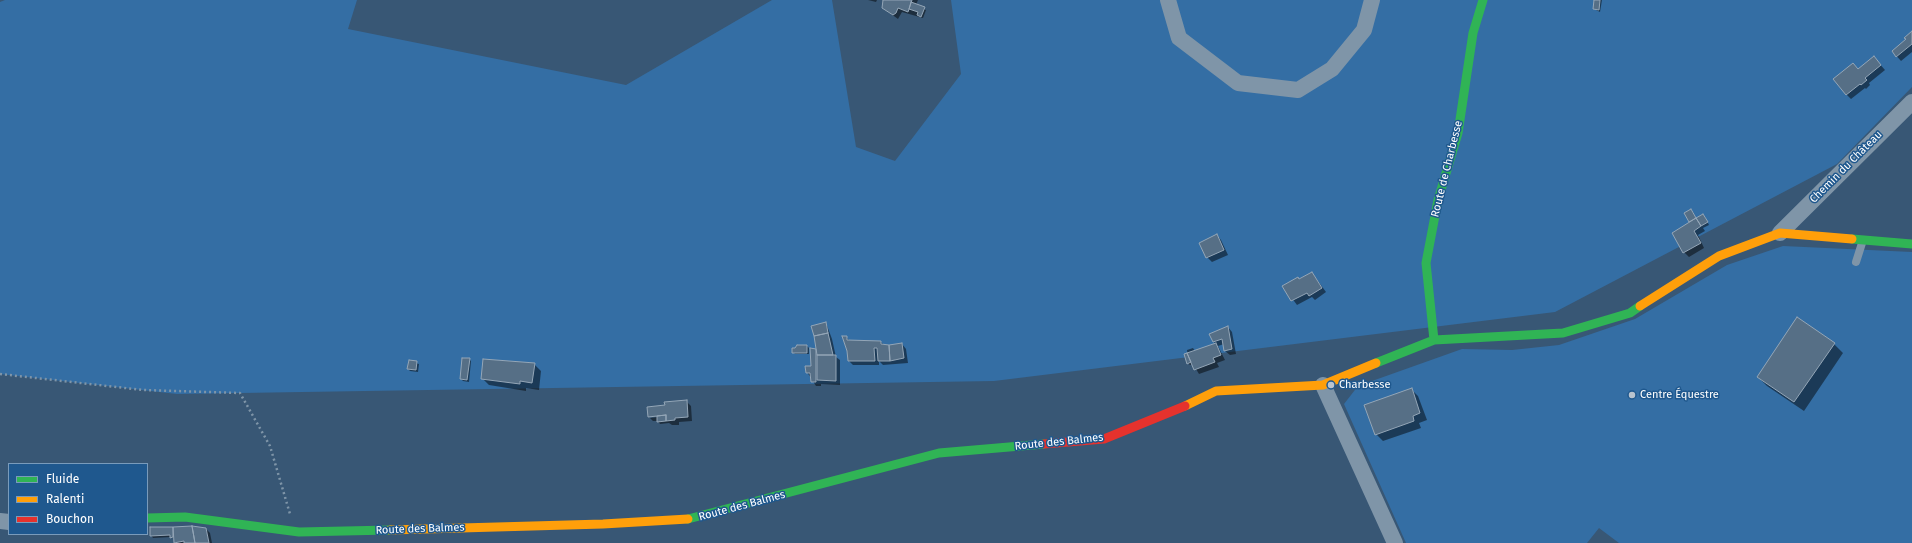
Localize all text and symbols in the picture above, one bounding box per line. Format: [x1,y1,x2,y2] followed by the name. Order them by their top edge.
[1429,119,1465,219] street label: Route de Charbesse
[1807,128,1885,206] street label: Chemin du Château
[1339,378,1390,392] place label: Charbesse
[1326,380,1336,390] marker: Charbesse
[1640,388,1719,402] place label: Centre Équestre
[1627,390,1637,400] marker: Centre Équestre
[1014,431,1104,453] street label: Route des Balmes
[8,463,148,535] legend
[46,472,79,486] text: Fluide
[697,488,787,524] street label: Route des Balmes
[46,492,84,506] text: Ralenti
[46,512,94,526] text: Bouchon
[375,521,465,537] street label: Route des Balmes

